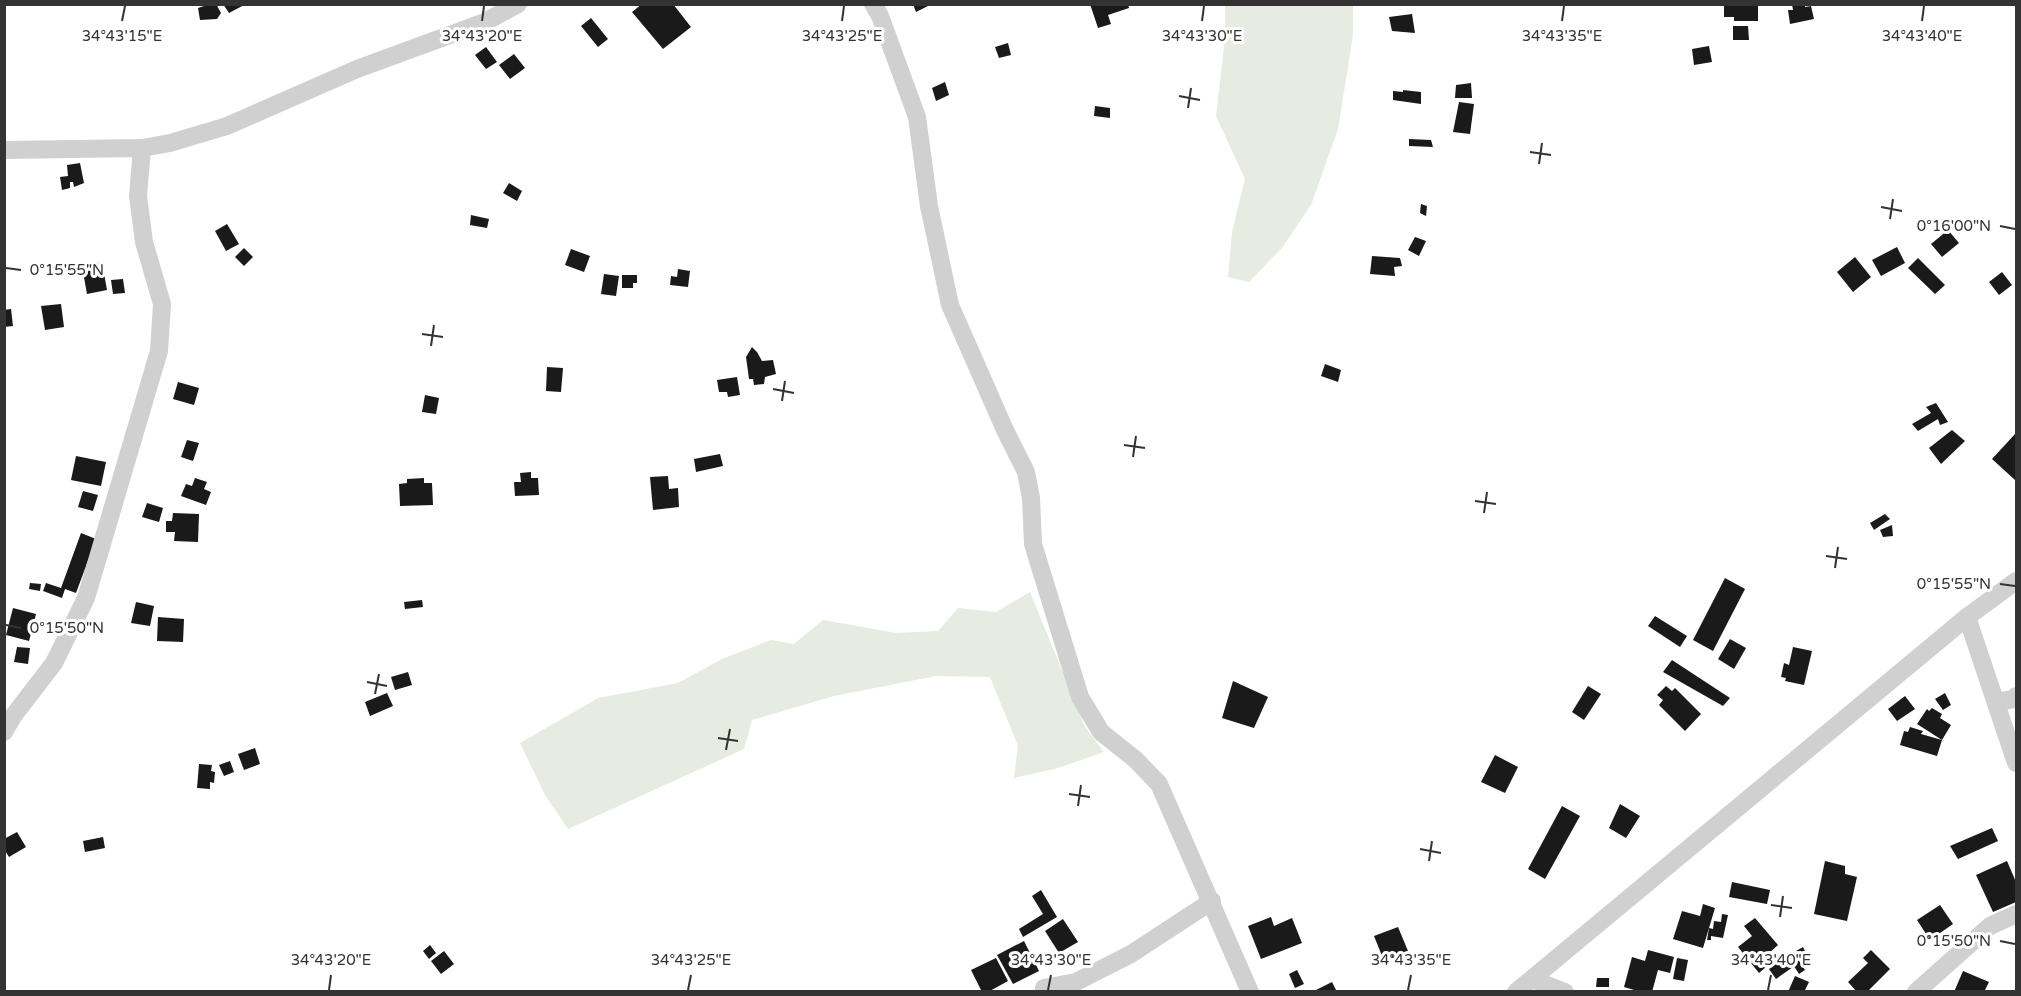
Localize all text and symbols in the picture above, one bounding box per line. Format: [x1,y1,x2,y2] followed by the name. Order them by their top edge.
[82,27,162,45] text: 34°43'15"E
[442,27,522,45] text: 34°43'20"E
[802,27,882,45] text: 34°43'25"E
[1162,27,1242,45] text: 34°43'30"E
[1522,27,1602,45] text: 34°43'35"E
[1882,27,1962,45] text: 34°43'40"E
[1917,217,1991,235] text: 0°16'00"N
[30,261,104,279] text: 0°15'55"N
[1917,575,1991,593] text: 0°15'55"N
[30,619,104,637] text: 0°15'50"N
[1917,932,1991,950] text: 0°15'50"N
[291,951,371,969] text: 34°43'20"E
[651,951,731,969] text: 34°43'25"E
[1011,951,1091,969] text: 34°43'30"E
[1371,951,1451,969] text: 34°43'35"E
[1731,951,1811,969] text: 34°43'40"E

